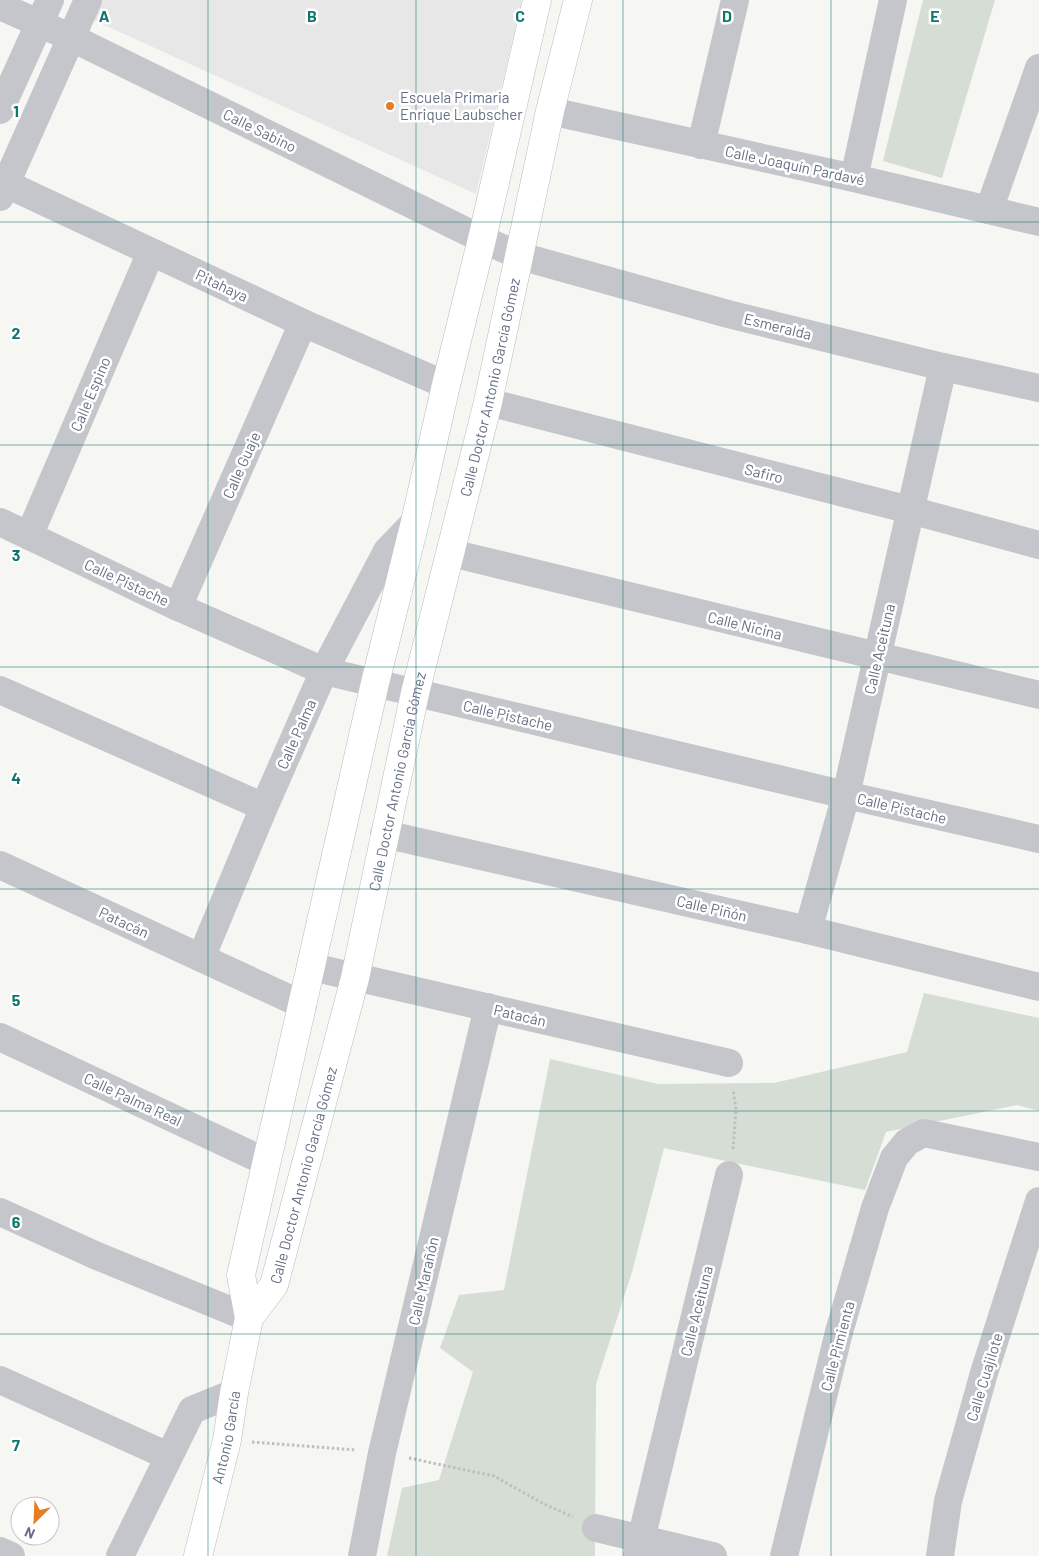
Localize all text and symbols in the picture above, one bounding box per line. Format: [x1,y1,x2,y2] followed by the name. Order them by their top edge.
[99,6,110,25] text: A
[307,6,317,25] text: B
[515,6,525,25] text: C
[722,6,732,25] text: D
[930,6,940,25] text: E
[400,88,523,123] place label: Escuela Primaria Enrique Laubscher
[384,100,396,112] marker: Escuela Primaria Enrique Laubscher
[13,101,19,120] text: 1
[220,105,300,155] street label: Calle Sabino
[724,141,866,189] street label: Calle Joaquín Pardavé
[193,265,251,305] street label: Pitahaya
[456,276,523,498] street label: Calle Doctor Antonio García Gómez
[742,309,814,343] street label: Esmeralda
[12,323,21,342] text: 2
[66,354,114,434] street label: Calle Espino
[218,429,264,501] street label: Calle Guaje
[743,460,785,486] street label: Safiro
[12,545,20,564] text: 3
[82,555,172,609] street label: Calle Pistache
[860,602,898,696] street label: Calle Aceituna
[706,607,784,643] street label: Calle Nicina
[365,669,429,893] street label: Calle Doctor Antonio García Gómez
[273,696,319,772] street label: Calle Palma
[461,696,555,734] street label: Calle Pistache
[11,768,21,787] text: 4
[855,789,949,827] street label: Calle Pistache
[675,891,749,925] street label: Calle Piñón
[96,903,152,941] street label: Patacán
[12,990,21,1009] text: 5
[492,1000,548,1030] street label: Patacán
[266,1064,340,1286] street label: Calle Doctor Antonio García Gómez
[81,1068,185,1130] street label: Calle Palma Real
[12,1212,21,1231] text: 6
[404,1235,442,1327] street label: Calle Marañón
[676,1264,716,1358] street label: Calle Aceituna
[816,1299,858,1393] street label: Calle Pimienta
[962,1331,1006,1423] street label: Calle Cuajilote
[207,1389,243,1486] street label: Antonio García
[12,1435,20,1454] text: 7
[10,1496,60,1546] north arrow
[22,1524,37,1543] text: N

